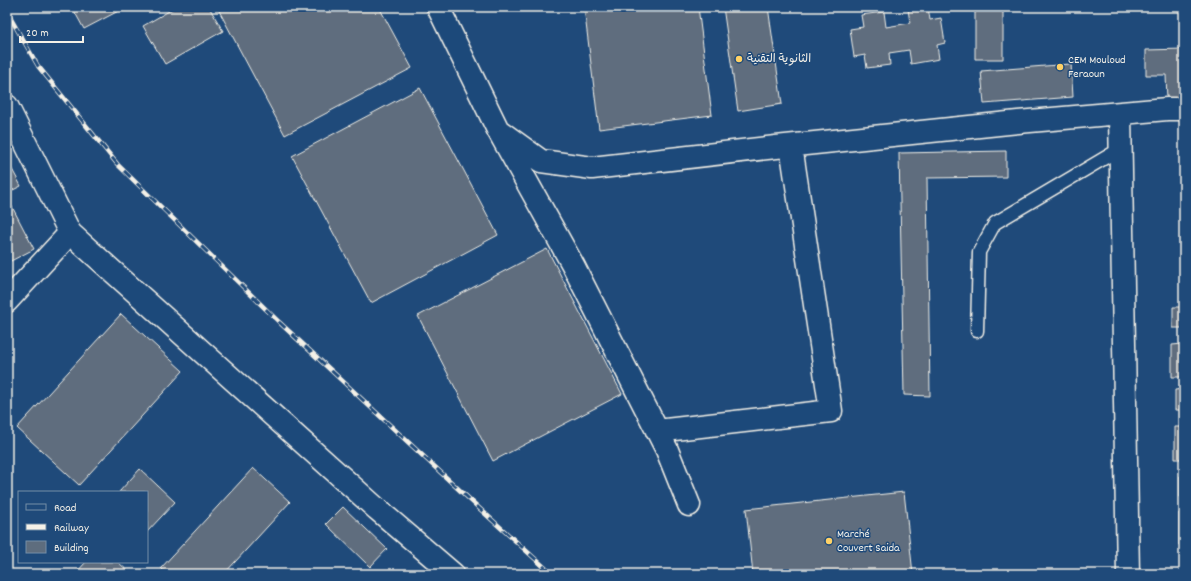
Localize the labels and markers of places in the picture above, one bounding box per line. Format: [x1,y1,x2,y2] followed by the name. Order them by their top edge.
[747,51,811,68] place label: الثانوية التقنية
[1068,52,1126,83] place label: CEM Mouloud Feraoun
[734,54,744,64] marker: الثانوية التقنية
[1055,62,1065,72] marker: CEM Mouloud Feraoun
[837,526,900,557] place label: Marché Couvert Saida
[824,536,834,546] marker: Marché Couvert Saida

